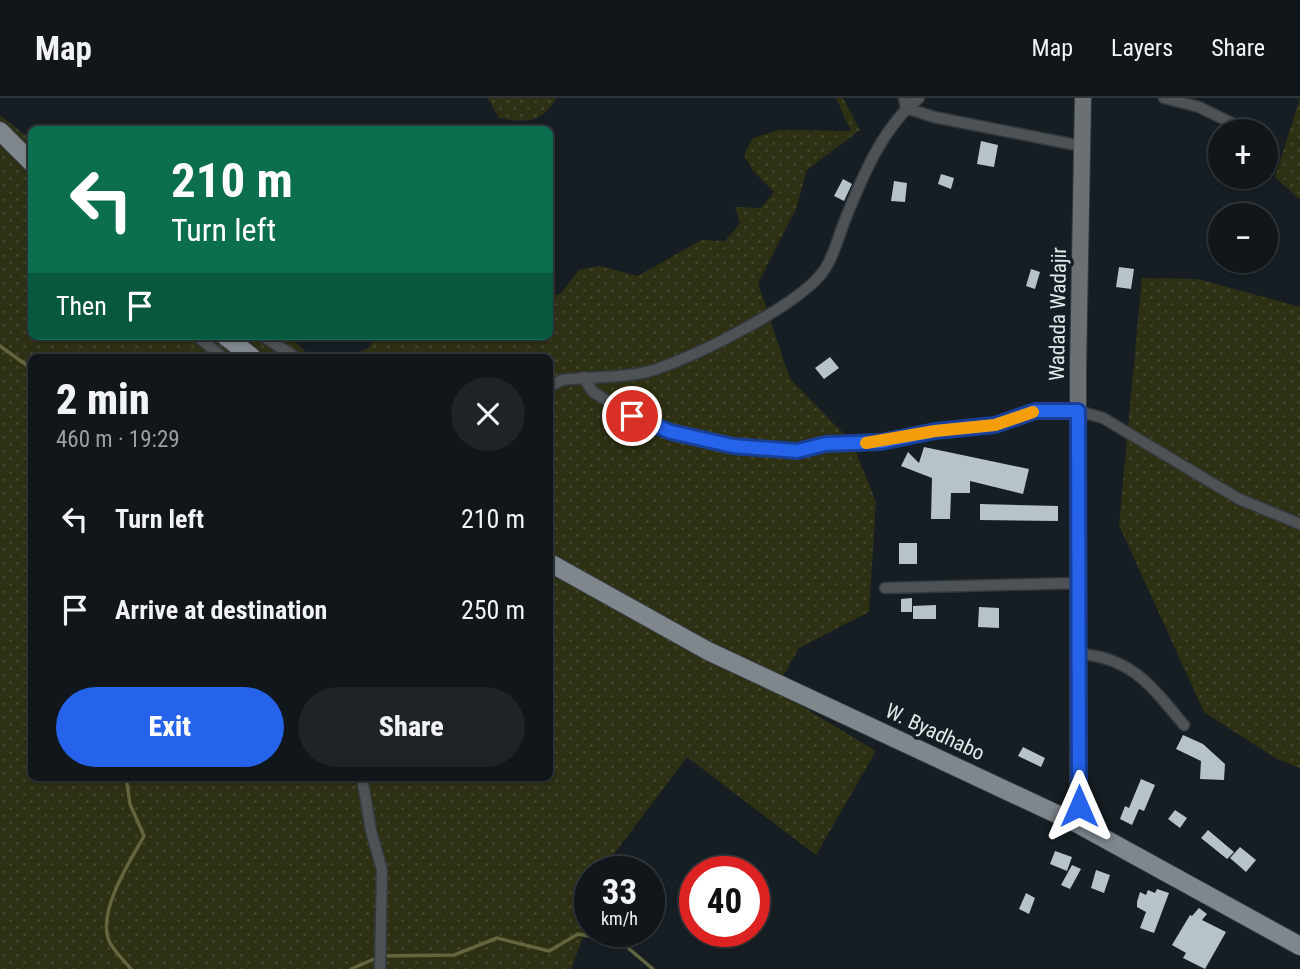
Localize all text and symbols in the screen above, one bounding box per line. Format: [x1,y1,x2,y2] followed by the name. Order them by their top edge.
[35,29,92,68] text: Map
[1032,34,1073,62] text: Map
[1111,34,1173,62] text: Layers
[1211,34,1265,62] text: Share
[1208,119,1278,273] map controls
[1208,119,1278,189] button: +
[171,152,293,209] text: 210 m
[56,154,147,245] icon: left
[1208,203,1278,273] button: −
[171,211,276,249] text: Turn left
[1045,247,1071,381] street label: Wadada Wadajir
[121,287,159,325] icon: arrive
[56,291,107,321] text: Then
[56,375,150,424] text: 2 min
[451,377,525,451] button: close
[602,386,662,446] pin
[613,397,651,435] icon: arrive
[56,426,180,453] text: 460 m · 19:29
[56,500,94,538] icon: left
[115,504,204,534] text: Turn left
[461,504,525,534] text: 210 m
[56,591,94,629] icon: arrive
[115,595,327,625] text: Arrive at destination
[461,595,525,625] text: 250 m
[56,687,284,767] button: Exit
[298,687,525,767] button: Share
[882,699,988,765] street label: W. Byadhabo
[1042,769,1116,843] position arrow
[679,856,770,947] speed limit sign: 40
[602,872,637,913] text: 33
[601,908,638,929] text: km/h

